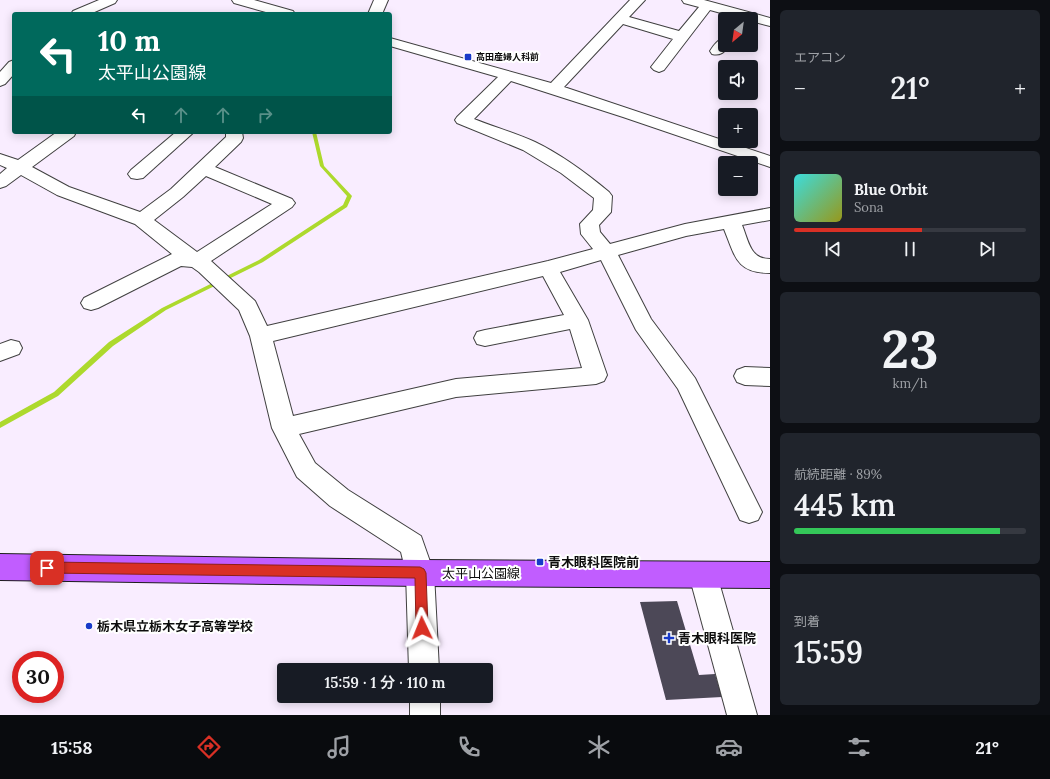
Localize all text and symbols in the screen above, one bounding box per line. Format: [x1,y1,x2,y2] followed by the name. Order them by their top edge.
[718,12,758,52] north arrow
[718,12,758,196] map controls
[98,23,160,59] text: 10 m
[32,28,84,80] icon: left
[794,49,846,66] text: エアコン
[476,51,539,62] place label: 高田産婦人科前
[463,52,473,62] marker: 高田産婦人科前
[718,60,758,100] button: sound
[98,61,206,84] text: 太平山公園線
[890,69,930,107] text: 21°
[794,74,806,102] text: −
[1014,74,1026,102] text: +
[128,104,150,126] icon: left
[170,104,192,126] icon: ahead
[212,104,234,126] icon: ahead
[254,104,276,126] icon: right
[718,108,758,148] button: +
[718,156,758,196] button: −
[854,180,928,199] text: Blue Orbit
[854,199,884,216] text: Sona
[822,238,844,260] icon: previous
[899,238,921,260] icon: pause
[976,238,998,260] icon: next
[882,316,938,382] text: 23
[892,375,928,392] text: km/h
[794,466,882,483] text: 航続距離 · 89%
[794,486,896,524] text: 445 km
[30,551,64,585] pin
[548,554,639,571] place label: 青木眼科医院前
[36,557,58,579] icon: arrive
[535,557,545,567] marker: 青木眼科医院前
[442,565,520,582] street label: 太平山公園線
[401,607,443,649] position arrow
[794,613,820,630] text: 到着
[97,618,253,635] place label: 栃木県立栃木女子高等学校
[84,621,94,631] marker: 栃木県立栃木女子高等学校
[678,630,756,647] place label: 青木眼科医院
[663,632,675,644] marker: 青木眼科医院
[794,633,863,671] text: 15:59
[12,651,64,703] speed limit sign: 30
[324,673,446,692] text: 15:59 · 1 分 · 110 m
[195,733,223,761] icon: directions
[325,733,353,761] icon: music
[455,733,483,761] icon: phone
[585,733,613,761] icon: climate
[715,733,743,761] icon: car
[845,733,873,761] icon: filters
[51,736,93,759] text: 15:58
[975,736,999,759] text: 21°

